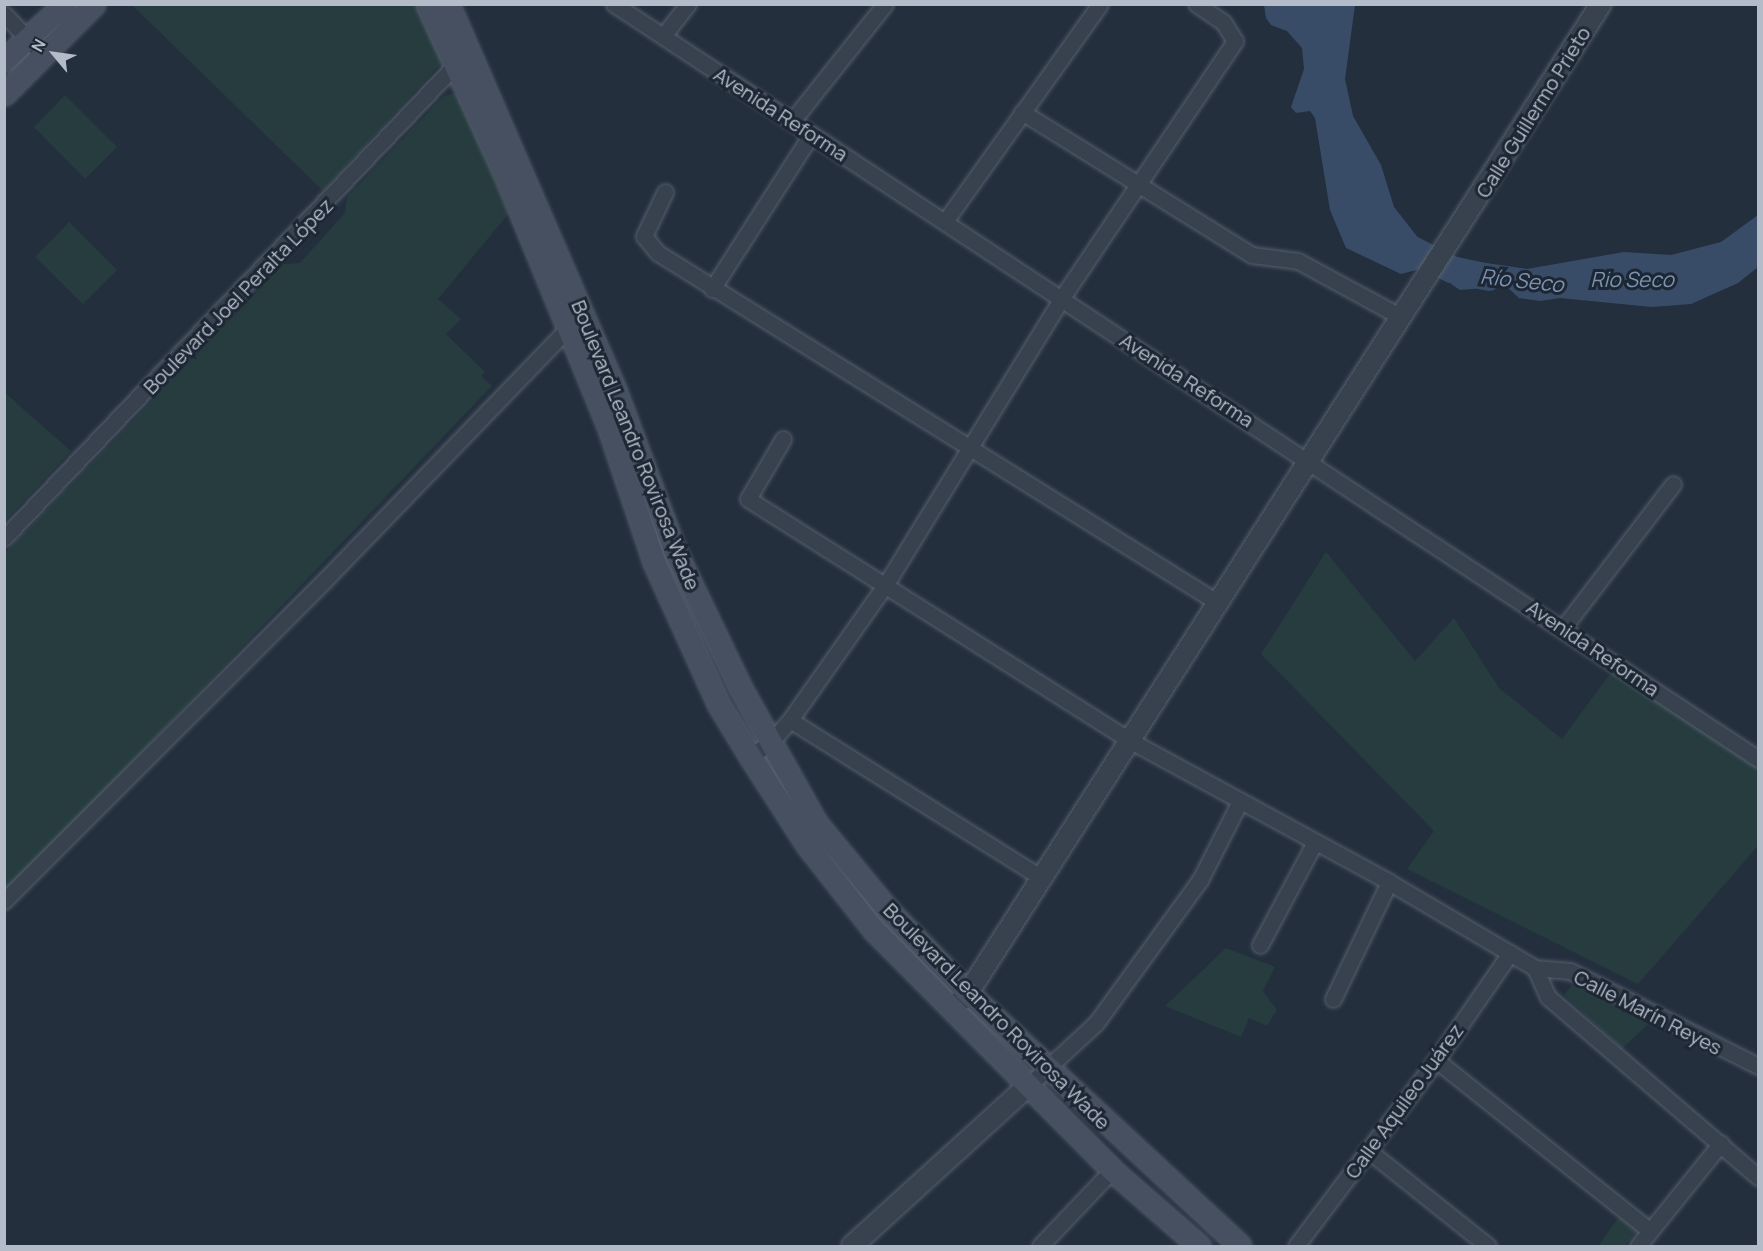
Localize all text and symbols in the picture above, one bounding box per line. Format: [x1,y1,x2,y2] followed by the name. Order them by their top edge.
[1471,22,1595,202] street label: Calle Guillermo Prieto
[24,24,84,84] north arrow
[26,35,51,56] text: N
[710,62,852,166] street label: Avenida Reforma
[138,193,338,399] street label: Boulevard Joel Peralta López
[1479,263,1565,297] water label: Río Seco
[1590,266,1674,292] water label: Rio Seco
[567,297,705,593] street label: Boulevard Leandro Rovirosa Wade
[1116,328,1258,432] street label: Avenida Reforma
[1522,595,1664,701] street label: Avenida Reforma
[879,898,1115,1134] street label: Boulevard Leandro Rovirosa Wade
[1570,964,1726,1060] street label: Calle Marín Reyes
[1340,1019,1468,1183] street label: Calle Aquileo Juárez

